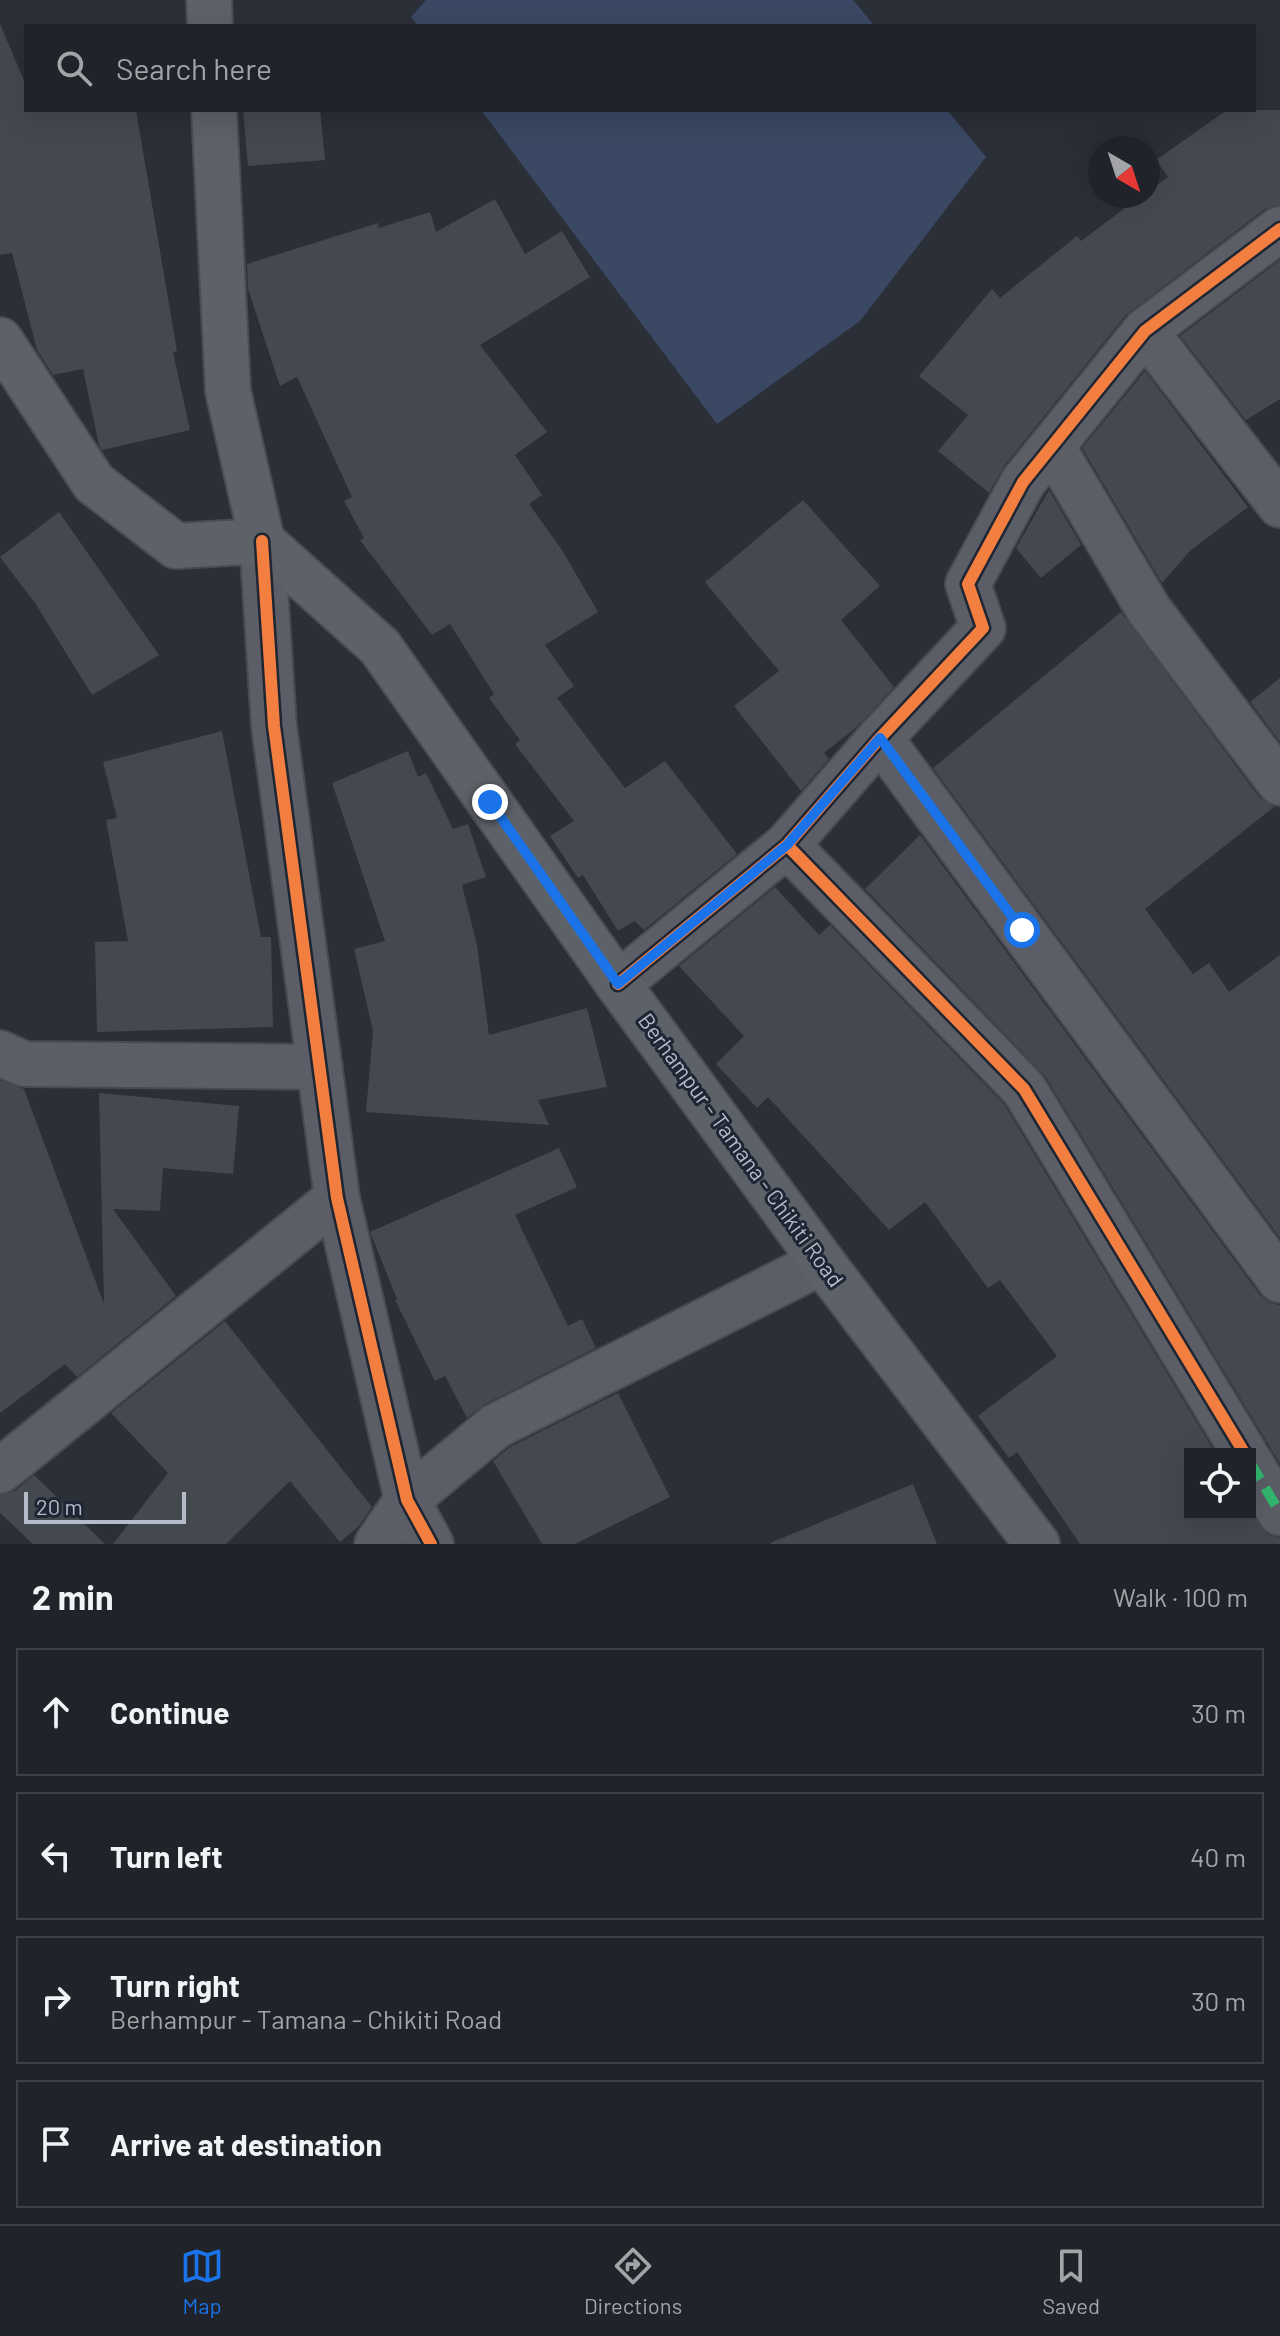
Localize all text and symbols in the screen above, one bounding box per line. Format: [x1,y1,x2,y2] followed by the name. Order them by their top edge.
[24,24,1256,112] search box
[52,46,96,90] icon: search
[116,50,272,86] text: Search here
[1088,136,1160,208] north arrow
[472,784,508,820] route end
[1004,912,1040,948] route start
[634,1008,850,1291] street label: Berhampur - Tamana - Chikiti Road
[1184,1448,1256,1520] map controls
[1184,1448,1256,1520] button: locate
[24,1488,186,1524] scale bar
[36,1493,83,1519] text: 20 m
[32,1576,114,1617] text: 2 min
[1113,1581,1248,1612] text: Walk · 100 m
[34,1690,78,1734] icon: ahead
[110,1694,230,1730] text: Continue
[1191,1697,1246,1728] text: 30 m
[34,1834,78,1878] icon: left
[110,1838,223,1874] text: Turn left
[1190,1841,1246,1872] text: 40 m
[110,1967,240,2003] text: Turn right
[34,1978,78,2022] icon: right
[1191,1985,1246,2016] text: 30 m
[110,2003,502,2034] text: Berhampur - Tamana - Chikiti Road
[34,2122,78,2166] icon: arrive
[110,2126,382,2162] text: Arrive at destination
[180,2244,224,2318] tab: Map
[584,2244,682,2318] tab: Directions
[1042,2244,1100,2318] tab: Saved

